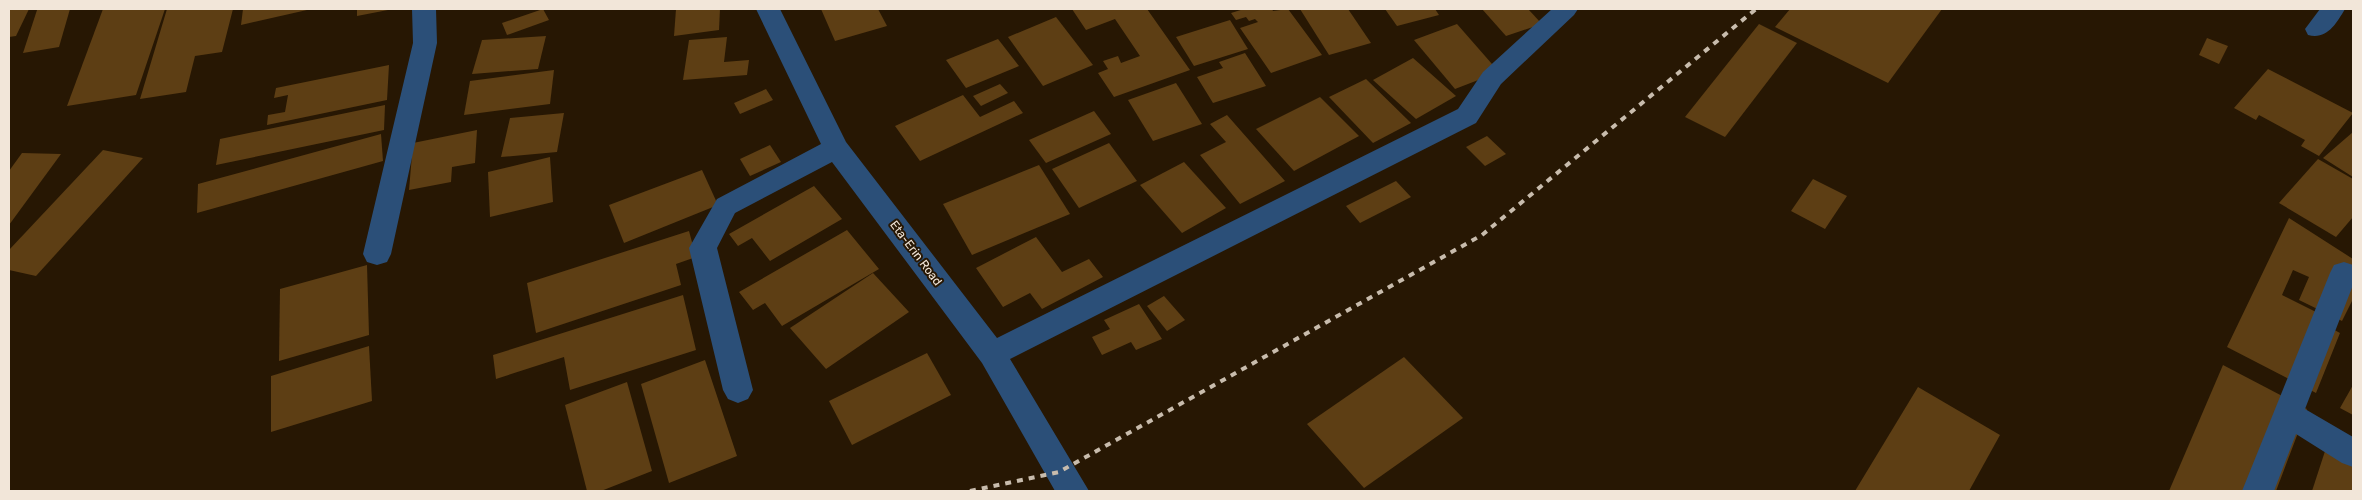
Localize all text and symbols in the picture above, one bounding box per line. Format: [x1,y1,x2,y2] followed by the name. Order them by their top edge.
[887,218,945,288] street label: Eta-Erin Road

